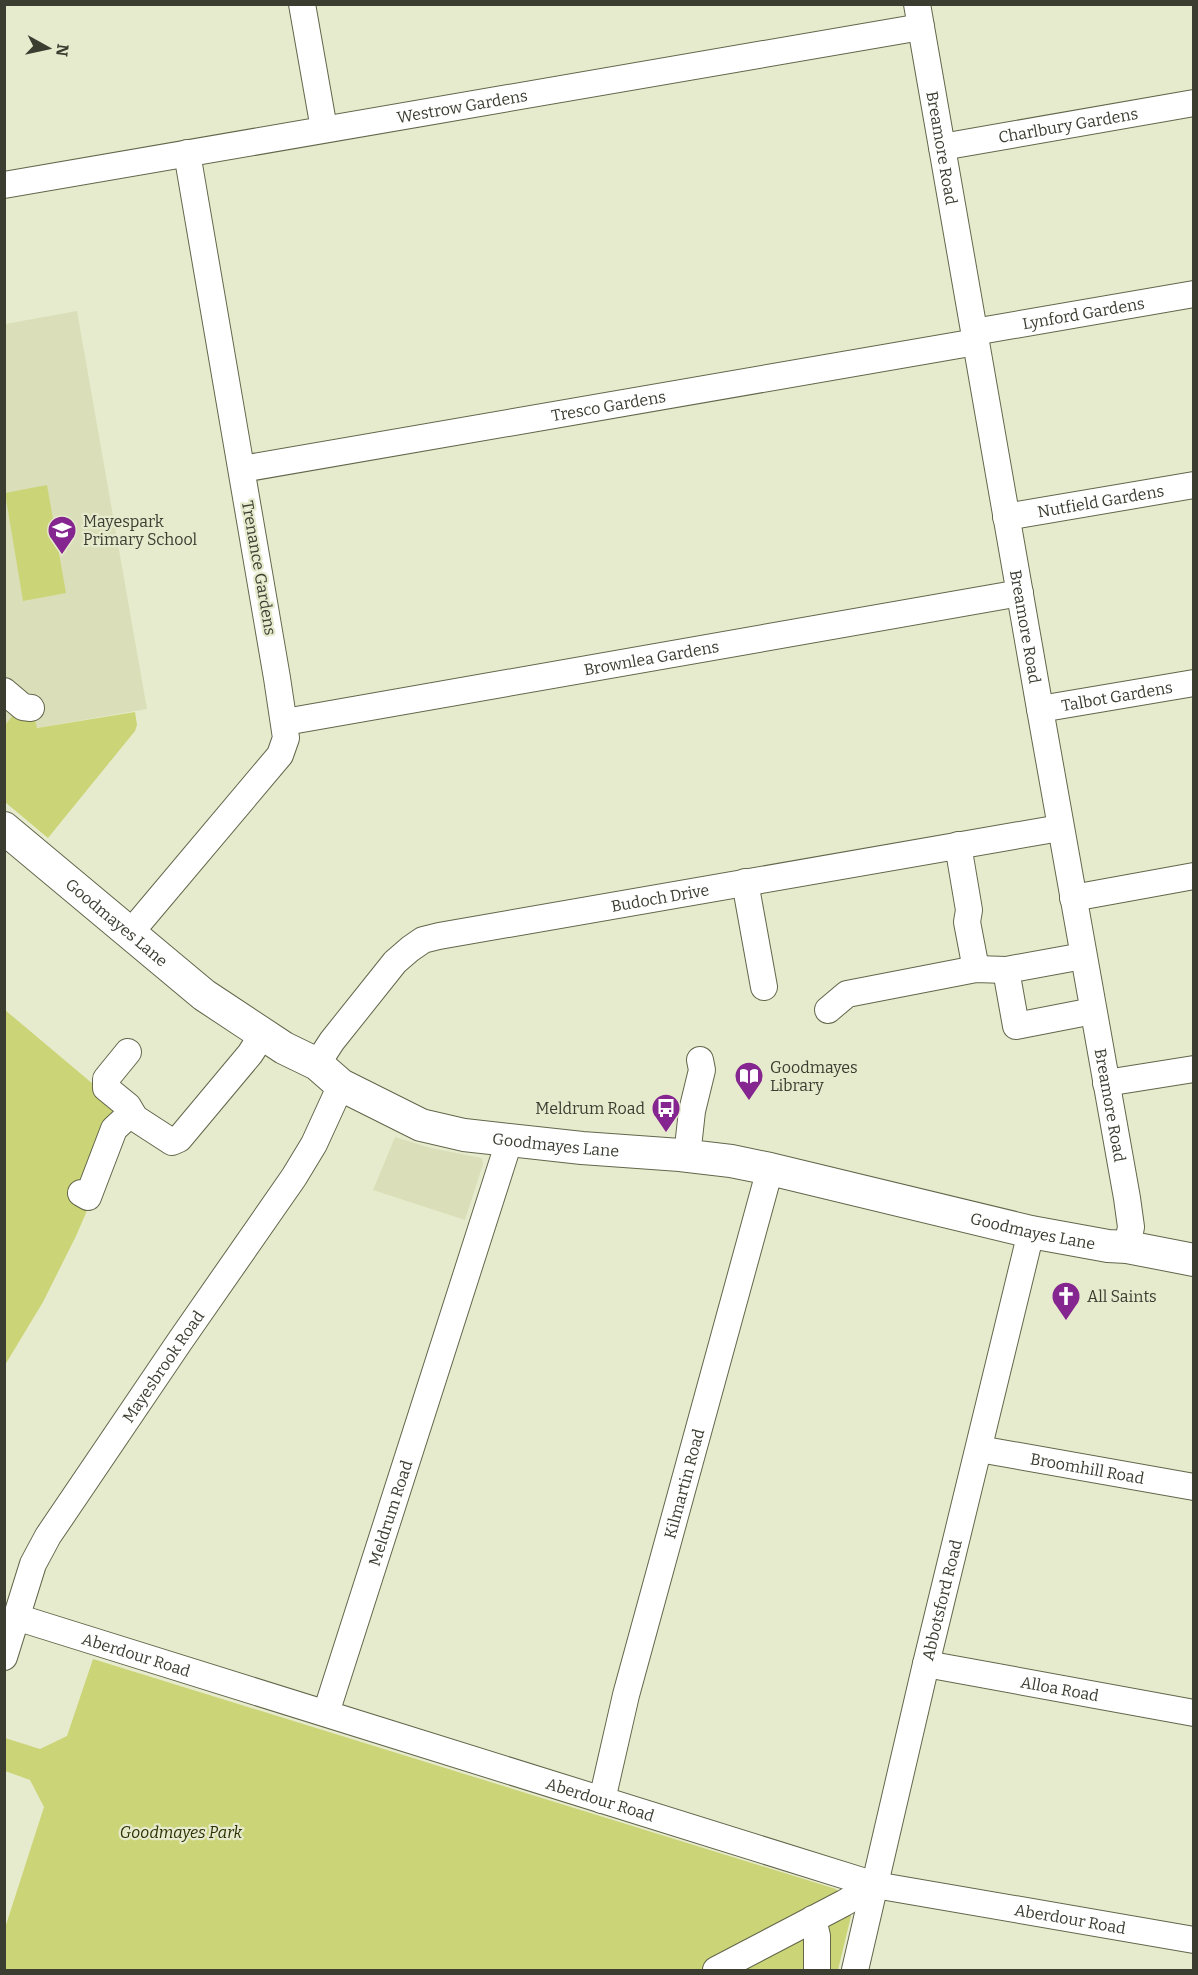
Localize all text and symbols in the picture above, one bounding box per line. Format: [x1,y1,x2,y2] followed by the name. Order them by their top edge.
[18,18,78,78] north arrow
[52,43,73,57] text: N
[395,85,529,127] street label: Westrow Gardens
[923,90,961,207] street label: Breamore Road
[997,103,1139,146] street label: Charlbury Gardens
[1021,293,1146,333] street label: Lynford Gardens
[550,386,667,425] street label: Tresco Gardens
[1036,481,1165,521] street label: Nutfield Gardens
[238,499,280,637] street label: Trenance Gardens
[83,512,198,549] place label: Mayespark Primary School
[46,514,78,556] school or university icon: Mayespark Primary School
[1006,568,1045,685] street label: Breamore Road
[582,636,720,679] street label: Brownlea Gardens
[1060,677,1174,715] street label: Talbot Gardens
[62,874,172,970] street label: Goodmayes Lane
[610,880,711,915] street label: Budoch Drive
[1091,1047,1130,1164] street label: Breamore Road
[770,1058,858,1095] place label: Goodmayes Library
[733,1060,765,1102] library icon: Goodmayes Library
[650,1092,682,1134] bus stop icon: Meldrum Road
[535,1099,646,1118] place label: Meldrum Road
[491,1129,620,1160] street label: Goodmayes Lane
[969,1208,1097,1253] street label: Goodmayes Lane
[1050,1280,1082,1322] church icon: All Saints
[1087,1287,1157,1306] place label: All Saints
[118,1306,208,1426] street label: Mayesbrook Road
[660,1426,708,1541] street label: Kilmartin Road
[1029,1449,1146,1488] street label: Broomhill Road
[364,1457,416,1568] street label: Meldrum Road
[918,1537,966,1662] street label: Abbotsford Road
[80,1629,193,1680] street label: Aberdour Road
[1019,1672,1101,1705] street label: Alloa Road
[544,1773,657,1825] street label: Aberdour Road
[120,1823,242,1842] park label: Goodmayes Park
[1013,1900,1128,1938] street label: Aberdour Road

